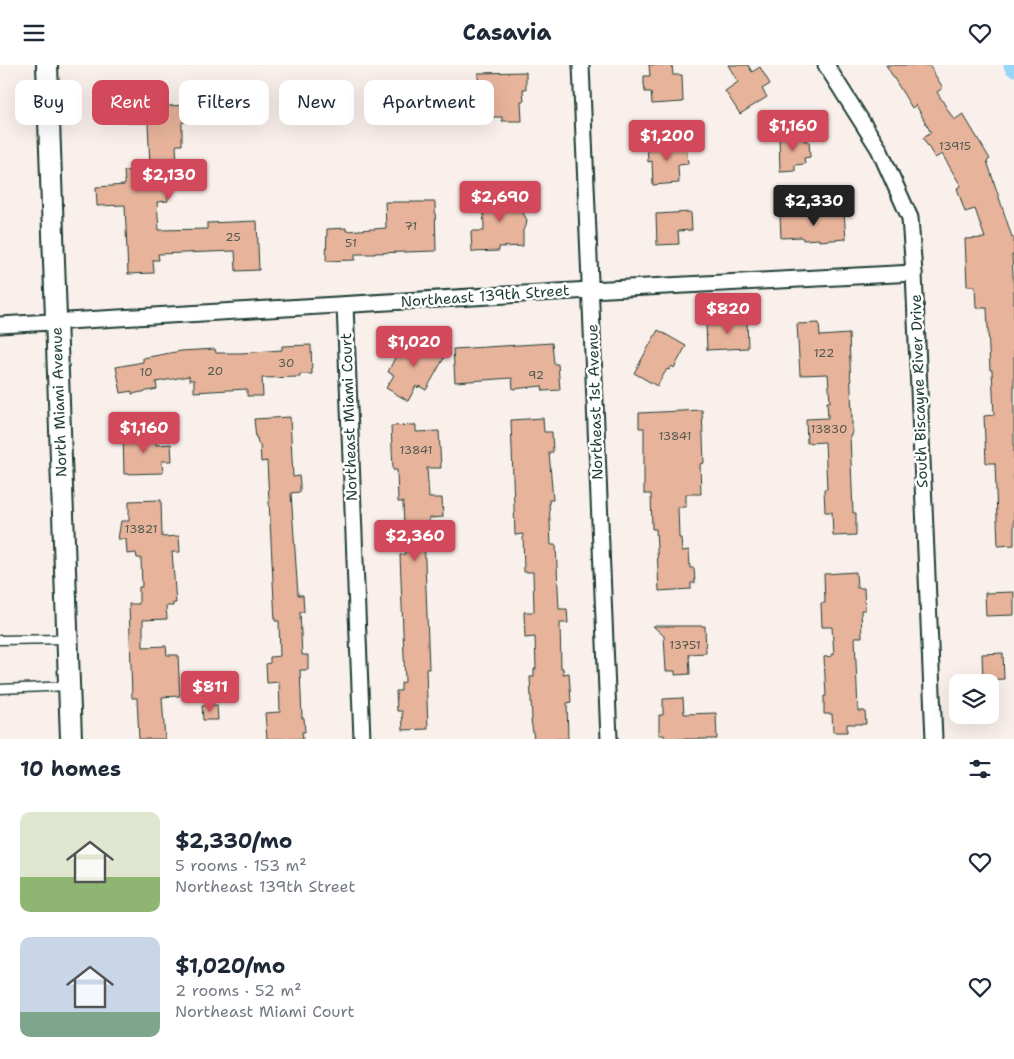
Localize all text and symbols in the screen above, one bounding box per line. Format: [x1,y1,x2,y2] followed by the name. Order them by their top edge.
[463,18,551,47] text: Casavia
[20,19,48,47] icon: menu
[966,19,994,47] icon: heart
[15,80,82,125] chip: Buy
[92,80,169,125] chip: Rent
[179,80,269,125] chip: Filters
[279,80,354,125] chip: New
[364,80,494,125] chip: Apartment
[752,109,834,152] pin: $1,160
[768,115,818,136] text: $1,160
[626,119,708,162] pin: $1,200
[640,125,694,146] text: $1,200
[939,138,971,154] house number: 13915
[128,159,210,201] pin: $2,130
[142,164,196,185] text: $2,130
[459,181,541,223] pin: $2,690
[773,185,855,227] pin: $2,330
[471,186,529,207] text: $2,690
[784,190,844,211] text: $2,330
[405,218,417,234] house number: 71
[225,229,241,245] house number: 25
[345,235,357,251] house number: 51
[400,280,570,312] street label: Northeast 139th Street
[698,293,758,335] pin: $820
[906,294,932,488] street label: South Biscayne River Drive
[706,298,750,319] text: $820
[582,324,608,480] street label: Northeast 1st Avenue
[373,325,455,368] pin: $1,020
[46,326,72,478] street label: North Miami Avenue
[387,331,441,352] text: $1,020
[336,333,362,501] street label: Northeast Miami Court
[814,345,834,361] house number: 122
[278,355,294,371] house number: 30
[207,363,223,379] house number: 20
[139,364,153,380] house number: 10
[528,367,544,383] house number: 92
[103,411,185,454] pin: $1,160
[119,417,169,438] text: $1,160
[811,421,847,437] house number: 13830
[658,428,692,444] house number: 13841
[399,442,433,458] house number: 13841
[374,519,456,562] pin: $2,360
[125,521,158,537] house number: 13821
[385,525,445,546] text: $2,360
[669,637,701,653] house number: 13751
[180,671,240,713] pin: $811
[949,674,999,724] map controls
[949,674,999,724] button: layers
[192,676,228,697] text: $811
[20,755,121,783] text: 10 homes
[966,755,994,783] icon: filters
[175,827,292,855] text: $2,330/mo
[60,832,120,892] icon: home
[966,848,994,876] icon: heart
[175,855,307,876] text: 5 rooms · 153 m²
[175,876,355,897] text: Northeast 139th Street
[175,952,285,980] text: $1,020/mo
[60,957,120,1017] icon: home
[966,973,994,1001] icon: heart
[175,980,302,1001] text: 2 rooms · 52 m²
[175,1001,355,1022] text: Northeast Miami Court

